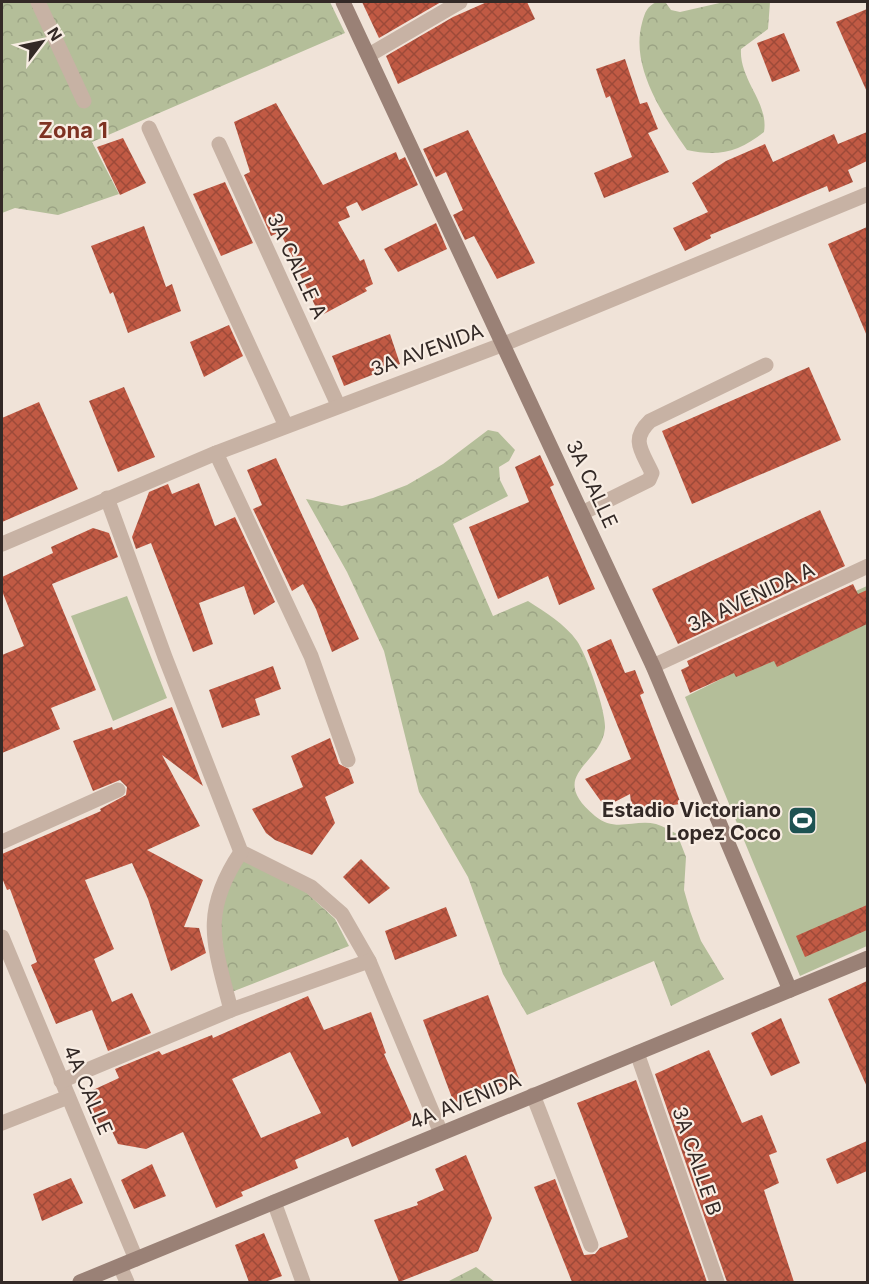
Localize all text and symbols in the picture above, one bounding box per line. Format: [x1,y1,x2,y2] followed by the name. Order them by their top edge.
[12,12,72,72] north arrow
[43,24,66,45] text: N
[38,117,108,143] district label: Zona 1
[262,209,332,323] street label: 3A CALLE A
[367,318,487,381] street label: 3A AVENIDA
[561,436,623,532] street label: 3A CALLE
[684,557,819,637] street label: 3A AVENIDA A
[602,798,781,845] place label: Estadio Victoriano Lopez Coco
[786,805,818,837] sports icon: Estadio Victoriano Lopez Coco
[58,1042,118,1138] street label: 4A CALLE
[406,1068,525,1134] street label: 4A AVENIDA
[667,1104,727,1218] street label: 3A CALLE B

